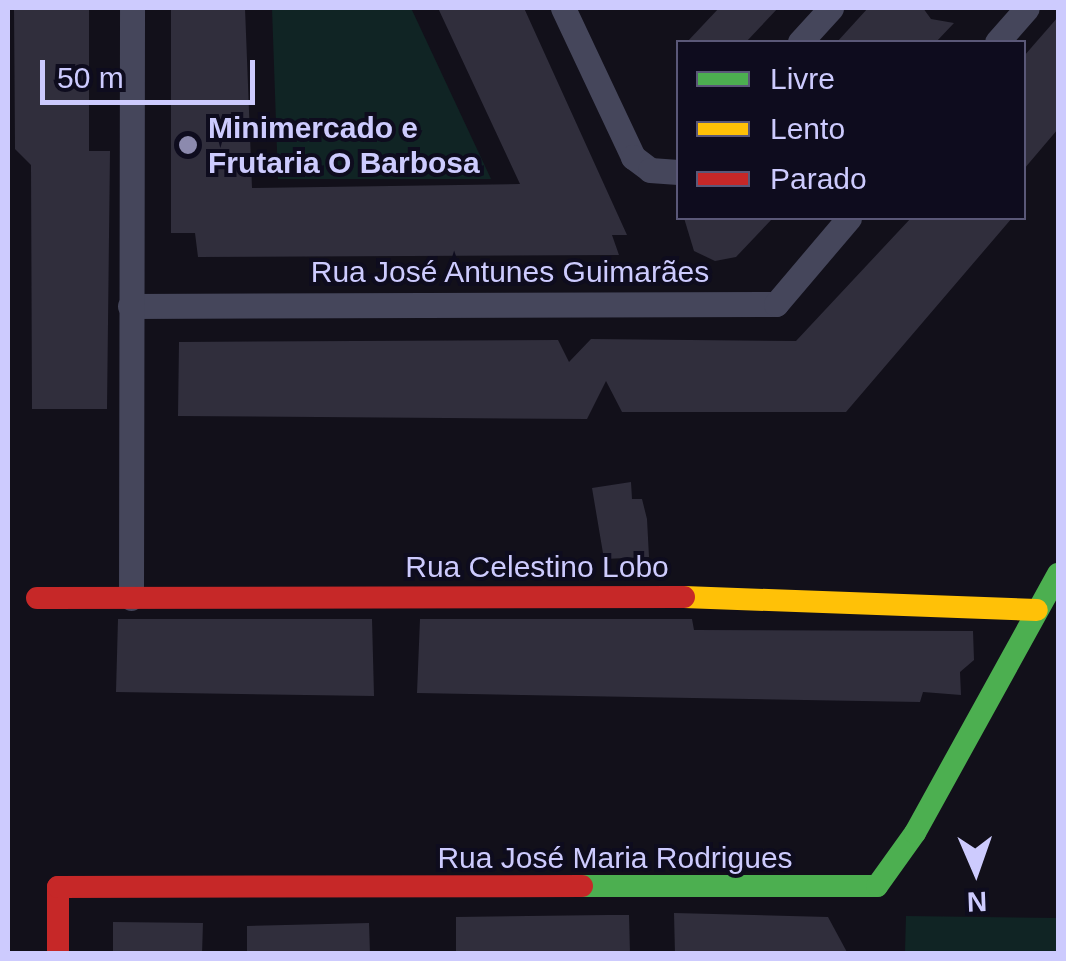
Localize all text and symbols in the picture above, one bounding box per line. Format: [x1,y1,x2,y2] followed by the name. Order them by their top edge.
[45,40,260,102] scale bar
[676,40,1026,220] legend
[57,61,124,94] text: 50 m
[770,62,835,95] text: Livre
[208,110,480,180] place label: Minimercado e Frutaria O Barbosa
[770,112,845,145] text: Lento
[177,134,199,156] marker: Minimercado e Frutaria O Barbosa
[770,162,867,195] text: Parado
[310,254,710,290] street label: Rua José Antunes Guimarães
[405,549,669,585] street label: Rua Celestino Lobo
[926,821,1026,921] north arrow
[437,840,793,876] street label: Rua José Maria Rodrigues
[966,886,988,917] text: N

